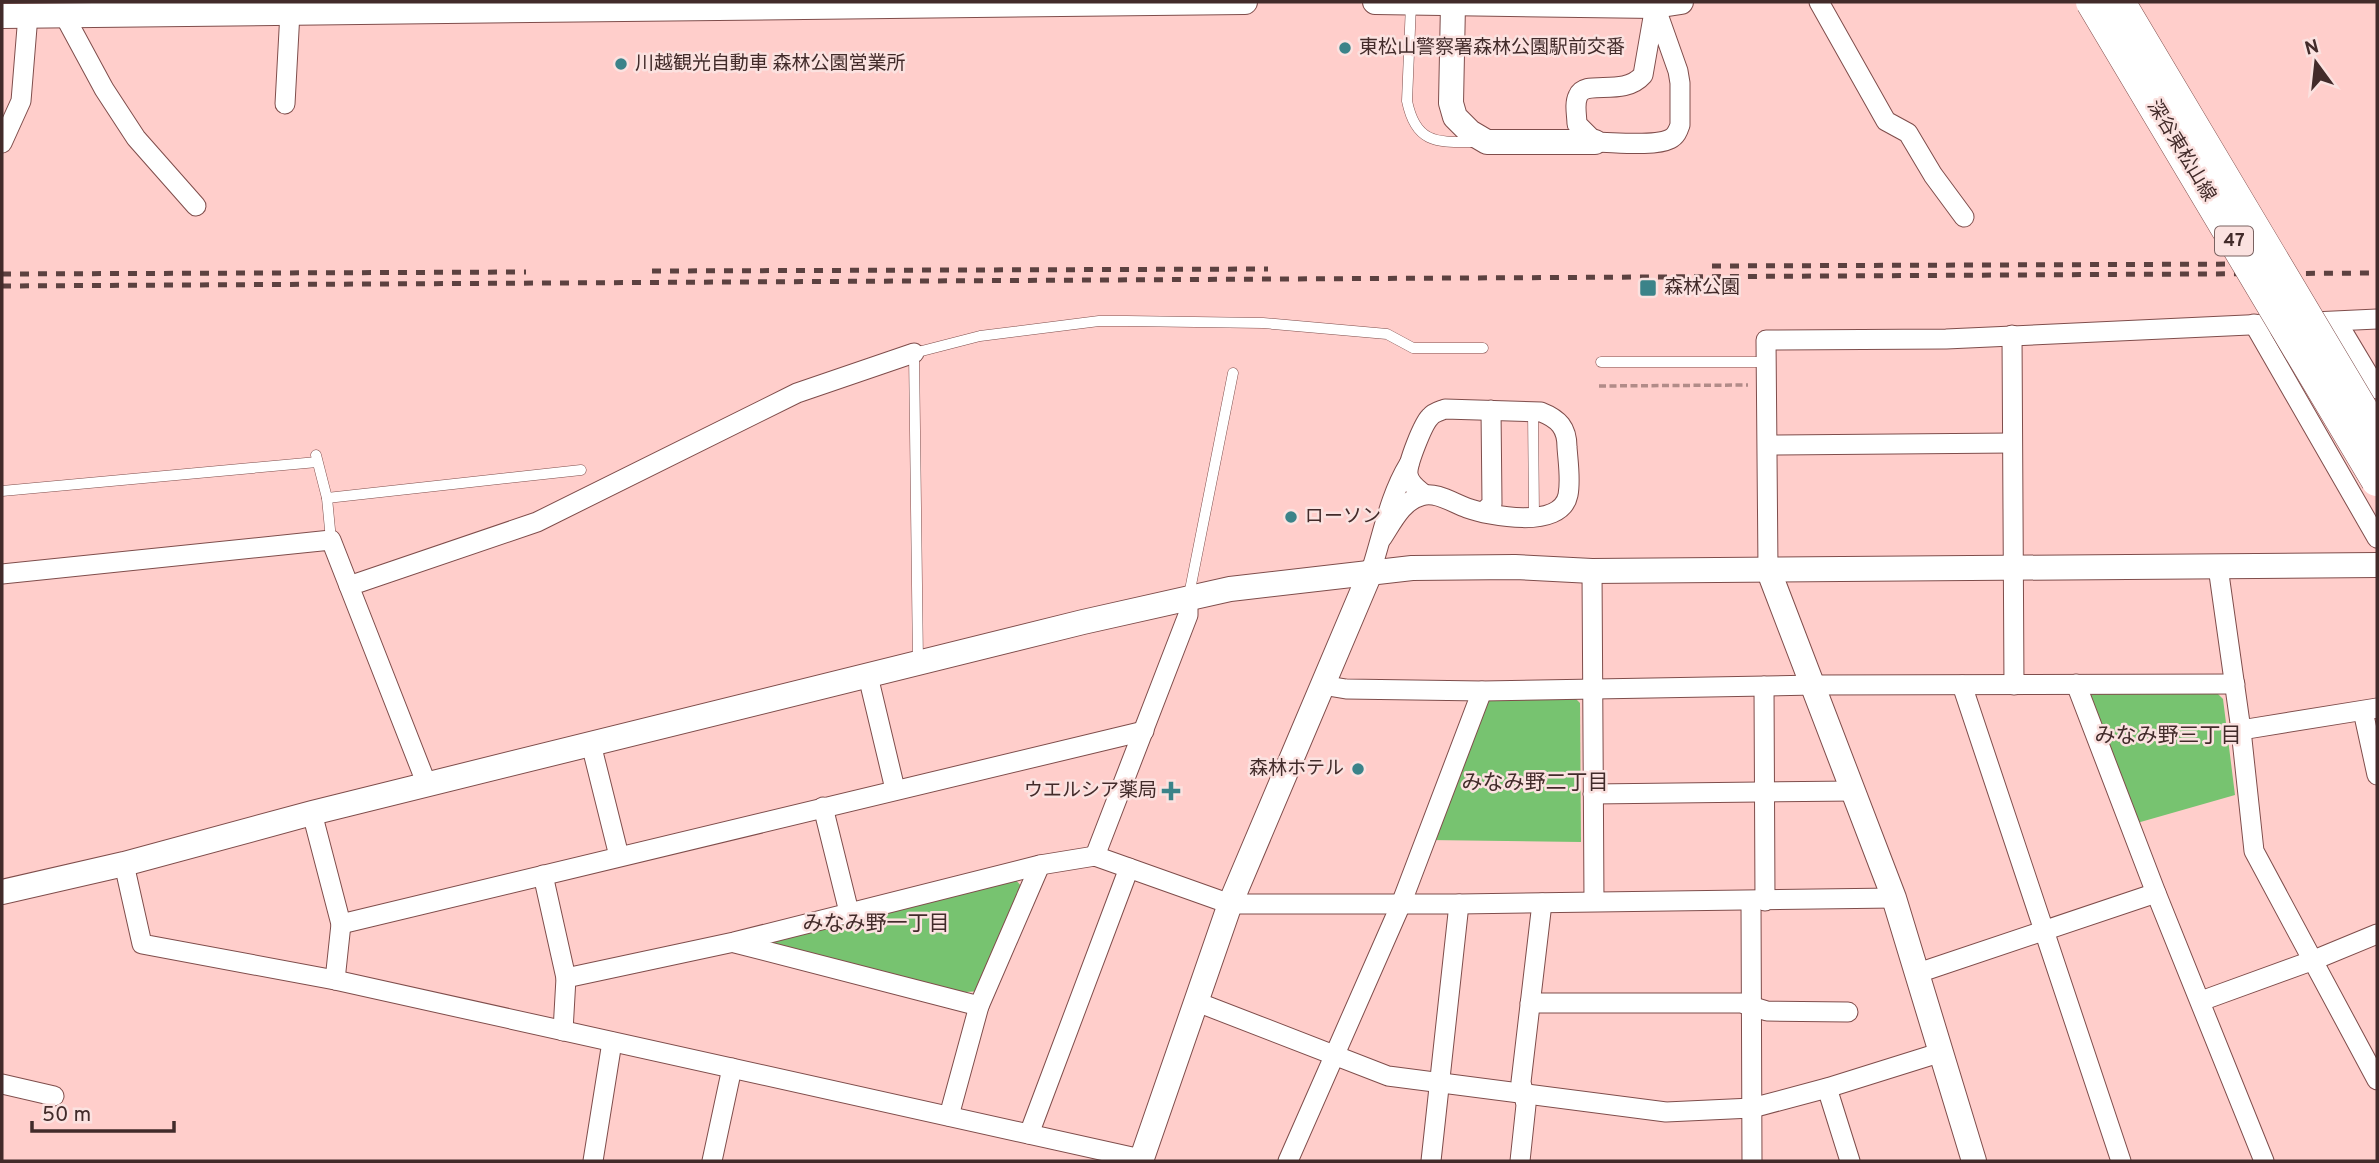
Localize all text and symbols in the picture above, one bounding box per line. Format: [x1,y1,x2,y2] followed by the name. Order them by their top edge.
[2281,28,2351,98] north arrow
[2302,35,2322,62] text: N
[1359,36,1625,60] place label: 東松山警察署森林公園駅前交番
[1337,40,1353,56] marker: 東松山警察署森林公園駅前交番
[635,52,905,76] place label: 川越観光自動車 森林公園営業所
[613,56,629,72] marker: 川越観光自動車 森林公園営業所
[2141,96,2221,206] street label: 深谷東松山線
[2215,227,2253,256] road number: 47
[1664,276,1740,300] place label: 森林公園
[1638,278,1658,298] marker: 森林公園
[1305,505,1381,529] place label: ローソン
[1283,509,1299,525] marker: ローソン
[2095,723,2242,750] district label: みなみ野三丁目
[1249,757,1344,781] place label: 森林ホテル
[1350,761,1366,777] marker: 森林ホテル
[1462,770,1609,797] district label: みなみ野二丁目
[1024,779,1157,803] place label: ウエルシア薬局
[1163,783,1179,799] marker: ウエルシア薬局
[803,911,950,938] district label: みなみ野一丁目
[32,1090,173,1134] scale bar
[42,1102,91,1129] text: 50 m

